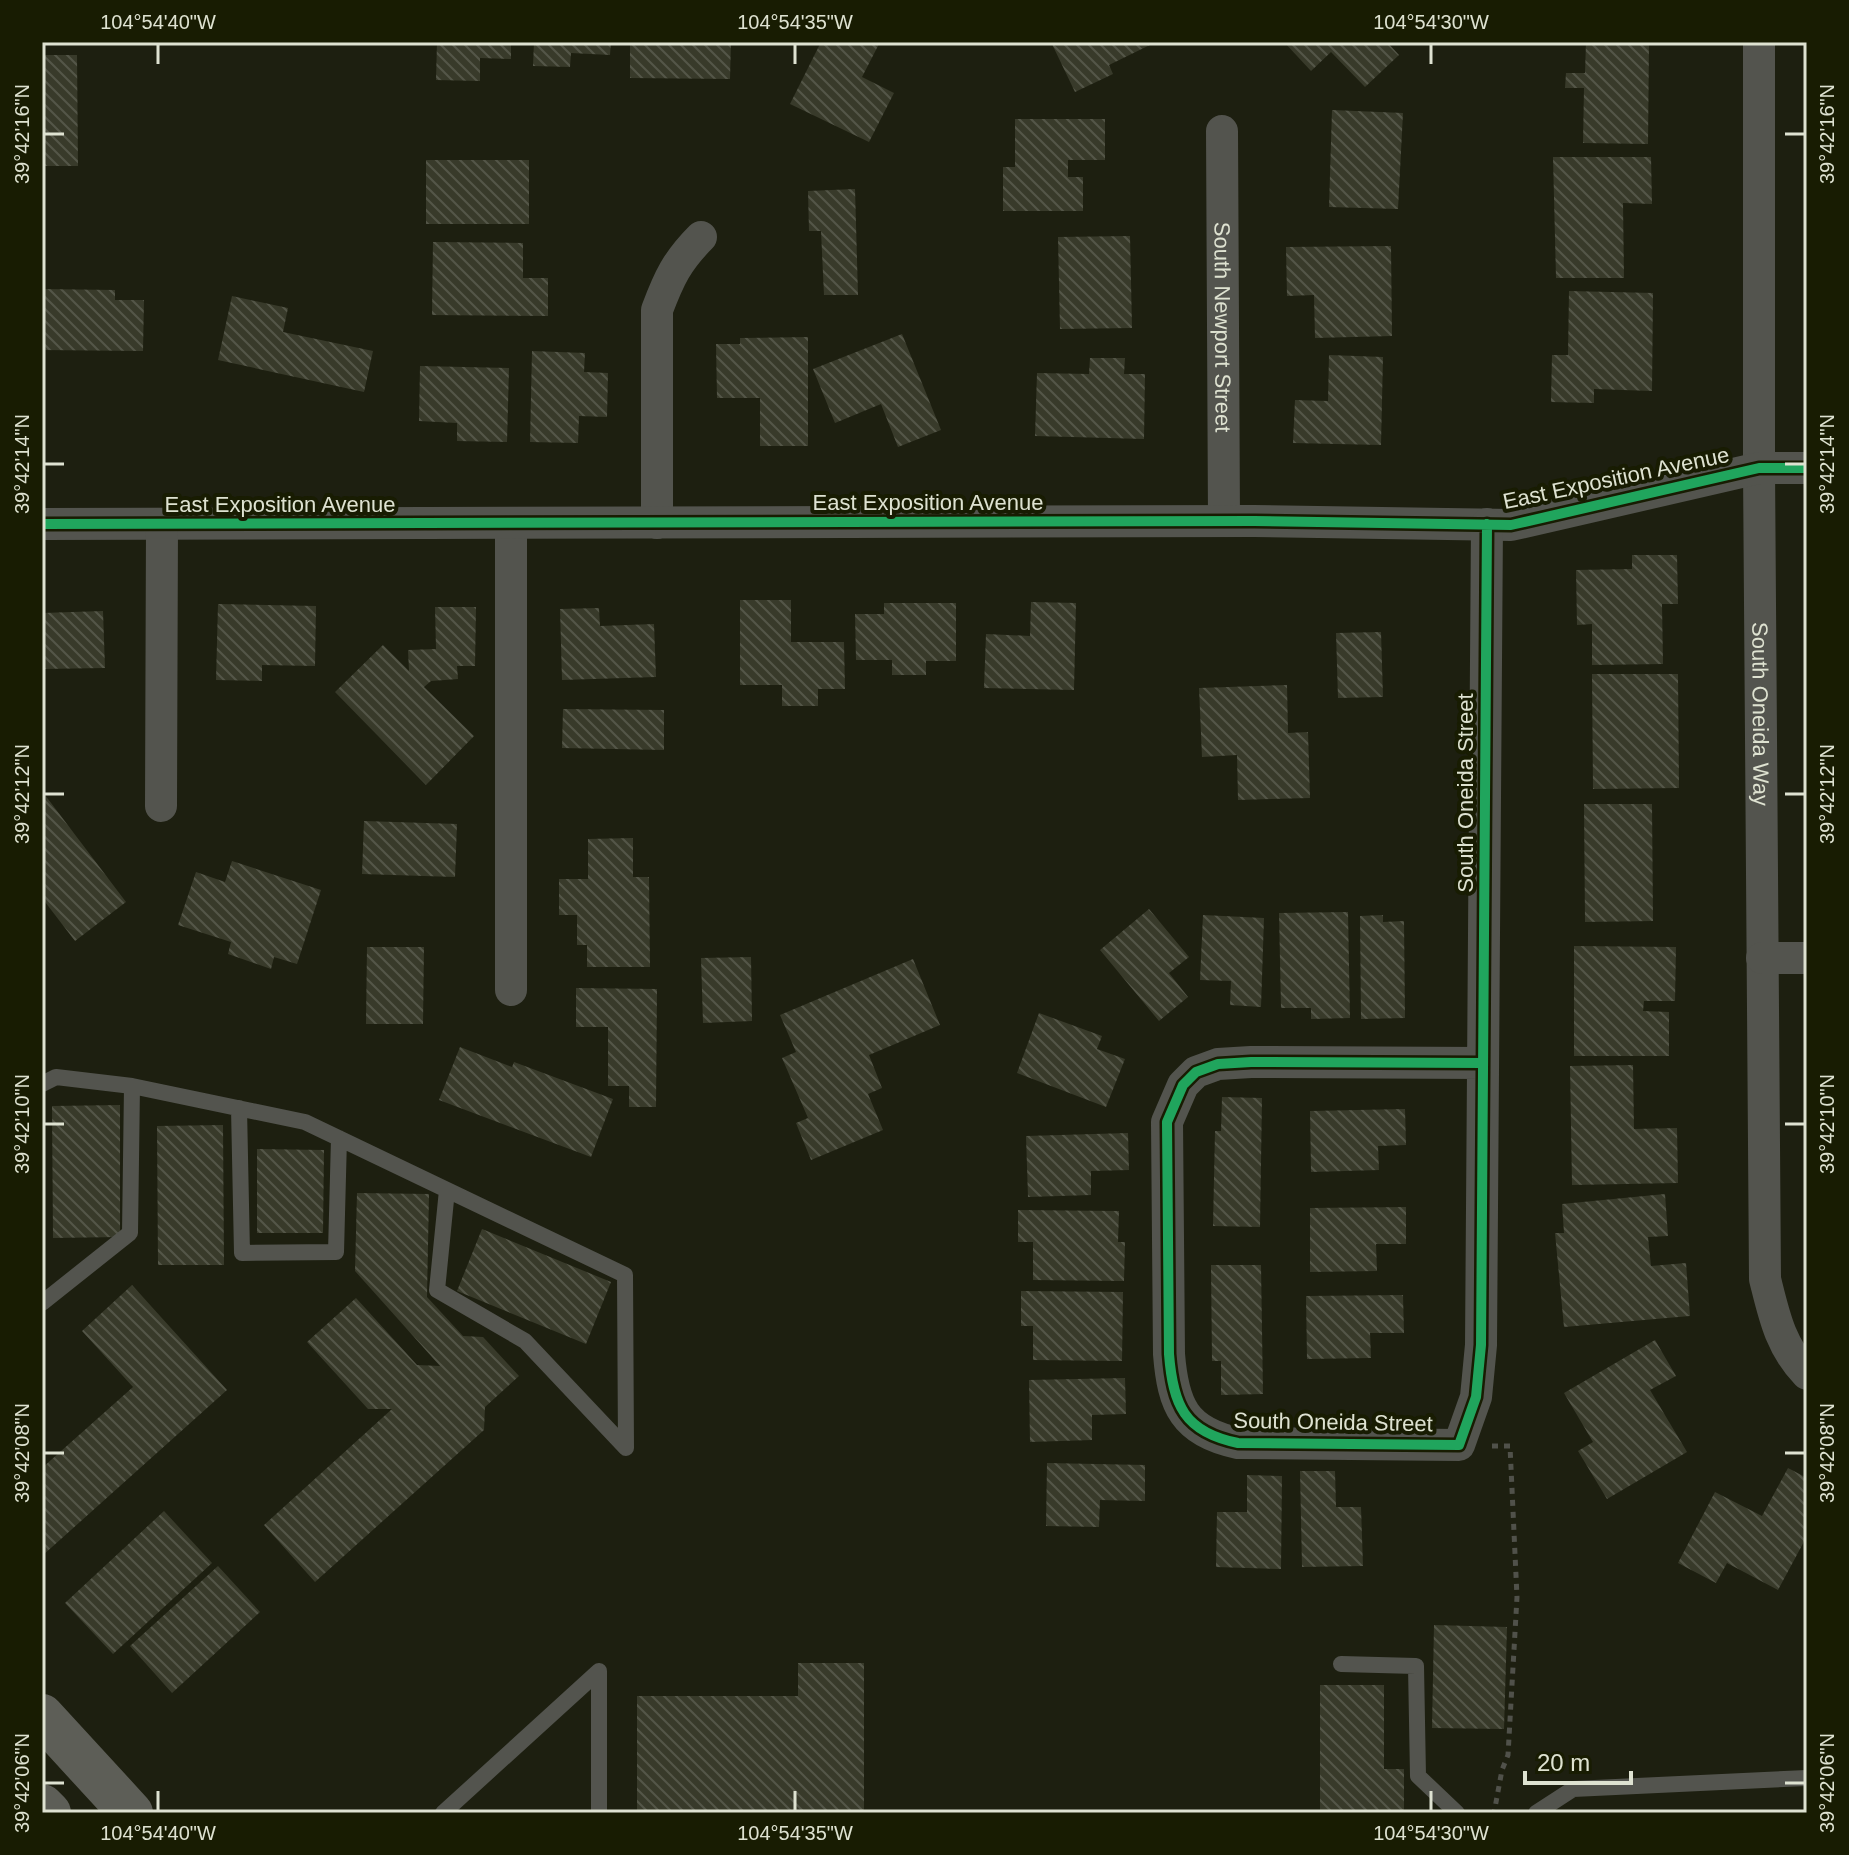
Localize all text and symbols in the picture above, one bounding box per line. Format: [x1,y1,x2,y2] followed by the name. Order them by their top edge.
[100,11,216,33] text: 104°54'40"W
[737,11,853,33] text: 104°54'35"W
[1373,11,1489,33] text: 104°54'30"W
[11,84,33,184] text: 39°42'16"N
[1816,84,1838,184] text: 39°42'16"N
[1210,222,1236,432] street label: South Newport Street
[11,414,33,514] text: 39°42'14"N
[1816,414,1838,514] text: 39°42'14"N
[1501,442,1731,514] street label: East Exposition Avenue
[813,490,1043,515] street label: East Exposition Avenue
[165,492,395,517] street label: East Exposition Avenue
[1748,622,1774,806] street label: South Oneida Way
[1453,693,1478,893] street label: South Oneida Street
[11,744,33,844] text: 39°42'12"N
[1816,744,1838,844] text: 39°42'12"N
[11,1074,33,1174] text: 39°42'10"N
[1816,1074,1838,1174] text: 39°42'10"N
[11,1403,33,1503] text: 39°42'08"N
[1816,1403,1838,1503] text: 39°42'08"N
[1233,1408,1433,1436] street label: South Oneida Street
[11,1733,33,1833] text: 39°42'06"N
[1816,1733,1838,1833] text: 39°42'06"N
[1525,1735,1631,1785] scale bar
[1537,1749,1590,1776] text: 20 m
[100,1822,216,1844] text: 104°54'40"W
[737,1822,853,1844] text: 104°54'35"W
[1373,1822,1489,1844] text: 104°54'30"W

